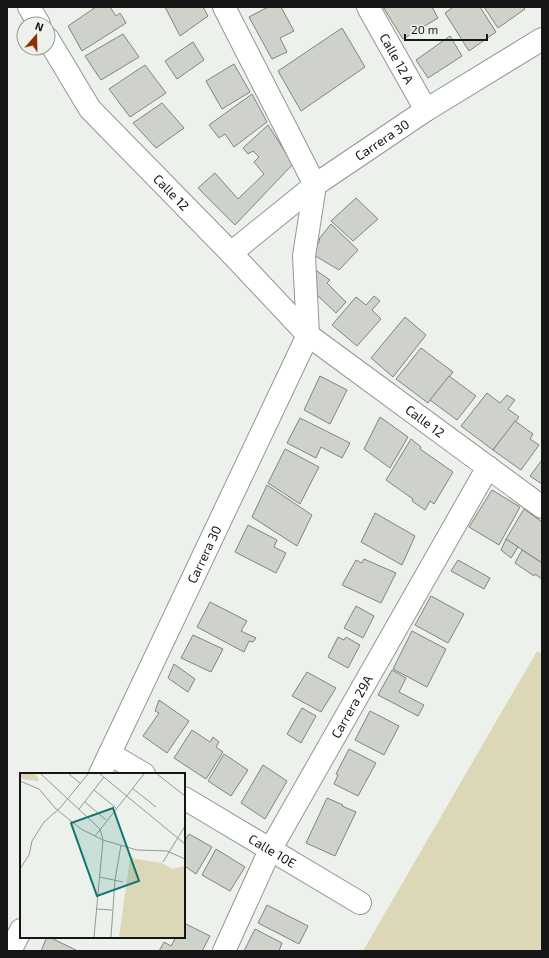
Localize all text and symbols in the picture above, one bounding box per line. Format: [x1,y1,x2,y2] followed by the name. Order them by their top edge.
[16,16,56,56] north arrow
[405,16,487,42] scale bar
[34,19,46,34] text: N
[411,22,438,36] text: 20 m
[376,30,418,86] street label: Calle 12 A
[352,116,412,164] street label: Carrera 30
[150,171,193,214] street label: Calle 12
[402,401,448,441] street label: Calle 12
[184,523,225,586] street label: Carrera 30
[327,672,376,741] street label: Carrera 29A
[20,773,185,938] inset map
[246,830,299,871] street label: Calle 10E

